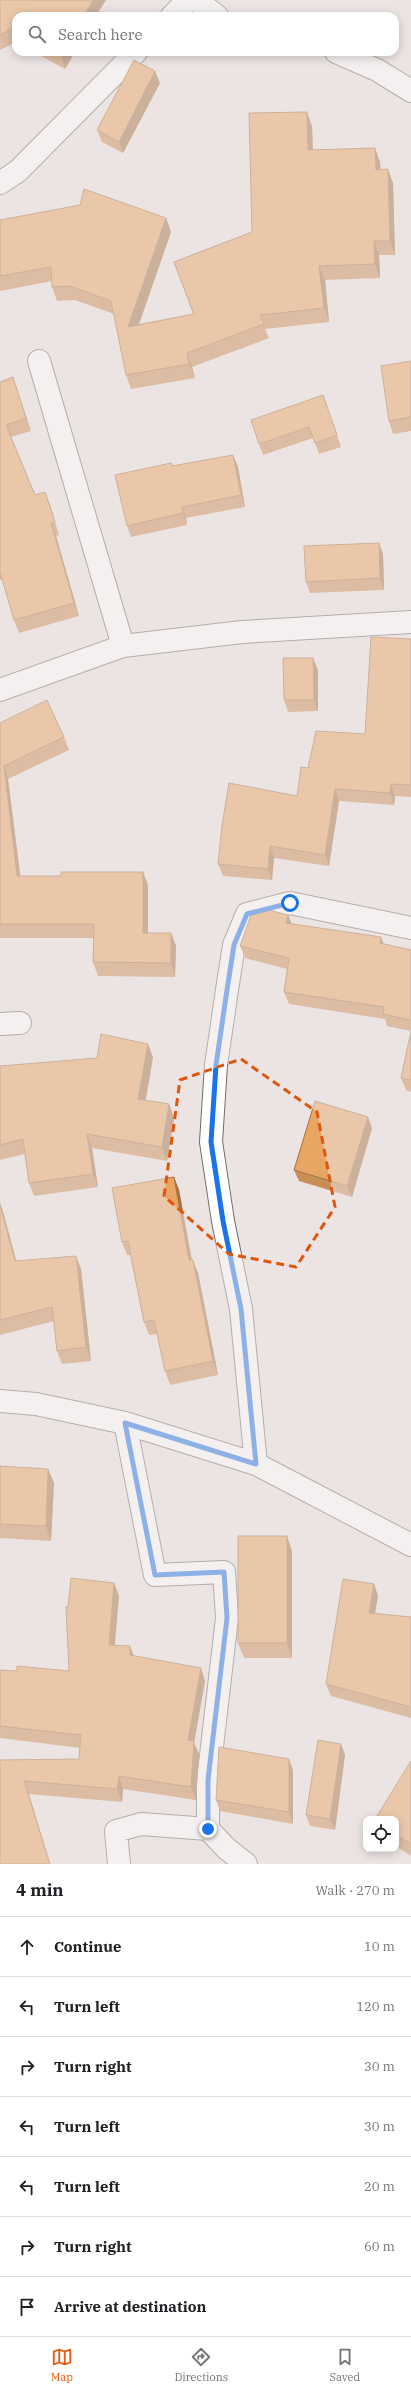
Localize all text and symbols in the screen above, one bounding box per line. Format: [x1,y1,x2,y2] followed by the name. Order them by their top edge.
[12,12,399,56] search box
[26,23,48,45] icon: search
[58,25,143,44] text: Search here
[281,894,299,912] route start
[363,1816,399,1852] map controls
[363,1816,399,1852] button: locate
[199,1820,217,1838] route end
[16,1879,64,1901] text: 4 min
[316,1882,395,1899] text: Walk · 270 m
[16,1936,38,1958] icon: ahead
[54,1937,121,1956] text: Continue
[364,1938,395,1955] text: 10 m
[16,1996,38,2018] icon: left
[54,1997,120,2016] text: Turn left
[356,1998,395,2015] text: 120 m
[16,2056,38,2078] icon: right
[54,2057,132,2076] text: Turn right
[364,2058,395,2075] text: 30 m
[16,2116,38,2138] icon: left
[54,2117,120,2136] text: Turn left
[364,2118,395,2135] text: 30 m
[16,2176,38,2198] icon: left
[54,2177,120,2196] text: Turn left
[364,2178,395,2195] text: 20 m
[16,2236,38,2258] icon: right
[54,2237,132,2256] text: Turn right
[364,2238,395,2255] text: 60 m
[16,2296,38,2318] icon: arrive
[54,2297,206,2316] text: Arrive at destination
[51,2346,73,2384] tab: Map
[174,2346,228,2384] tab: Directions
[329,2346,360,2384] tab: Saved

